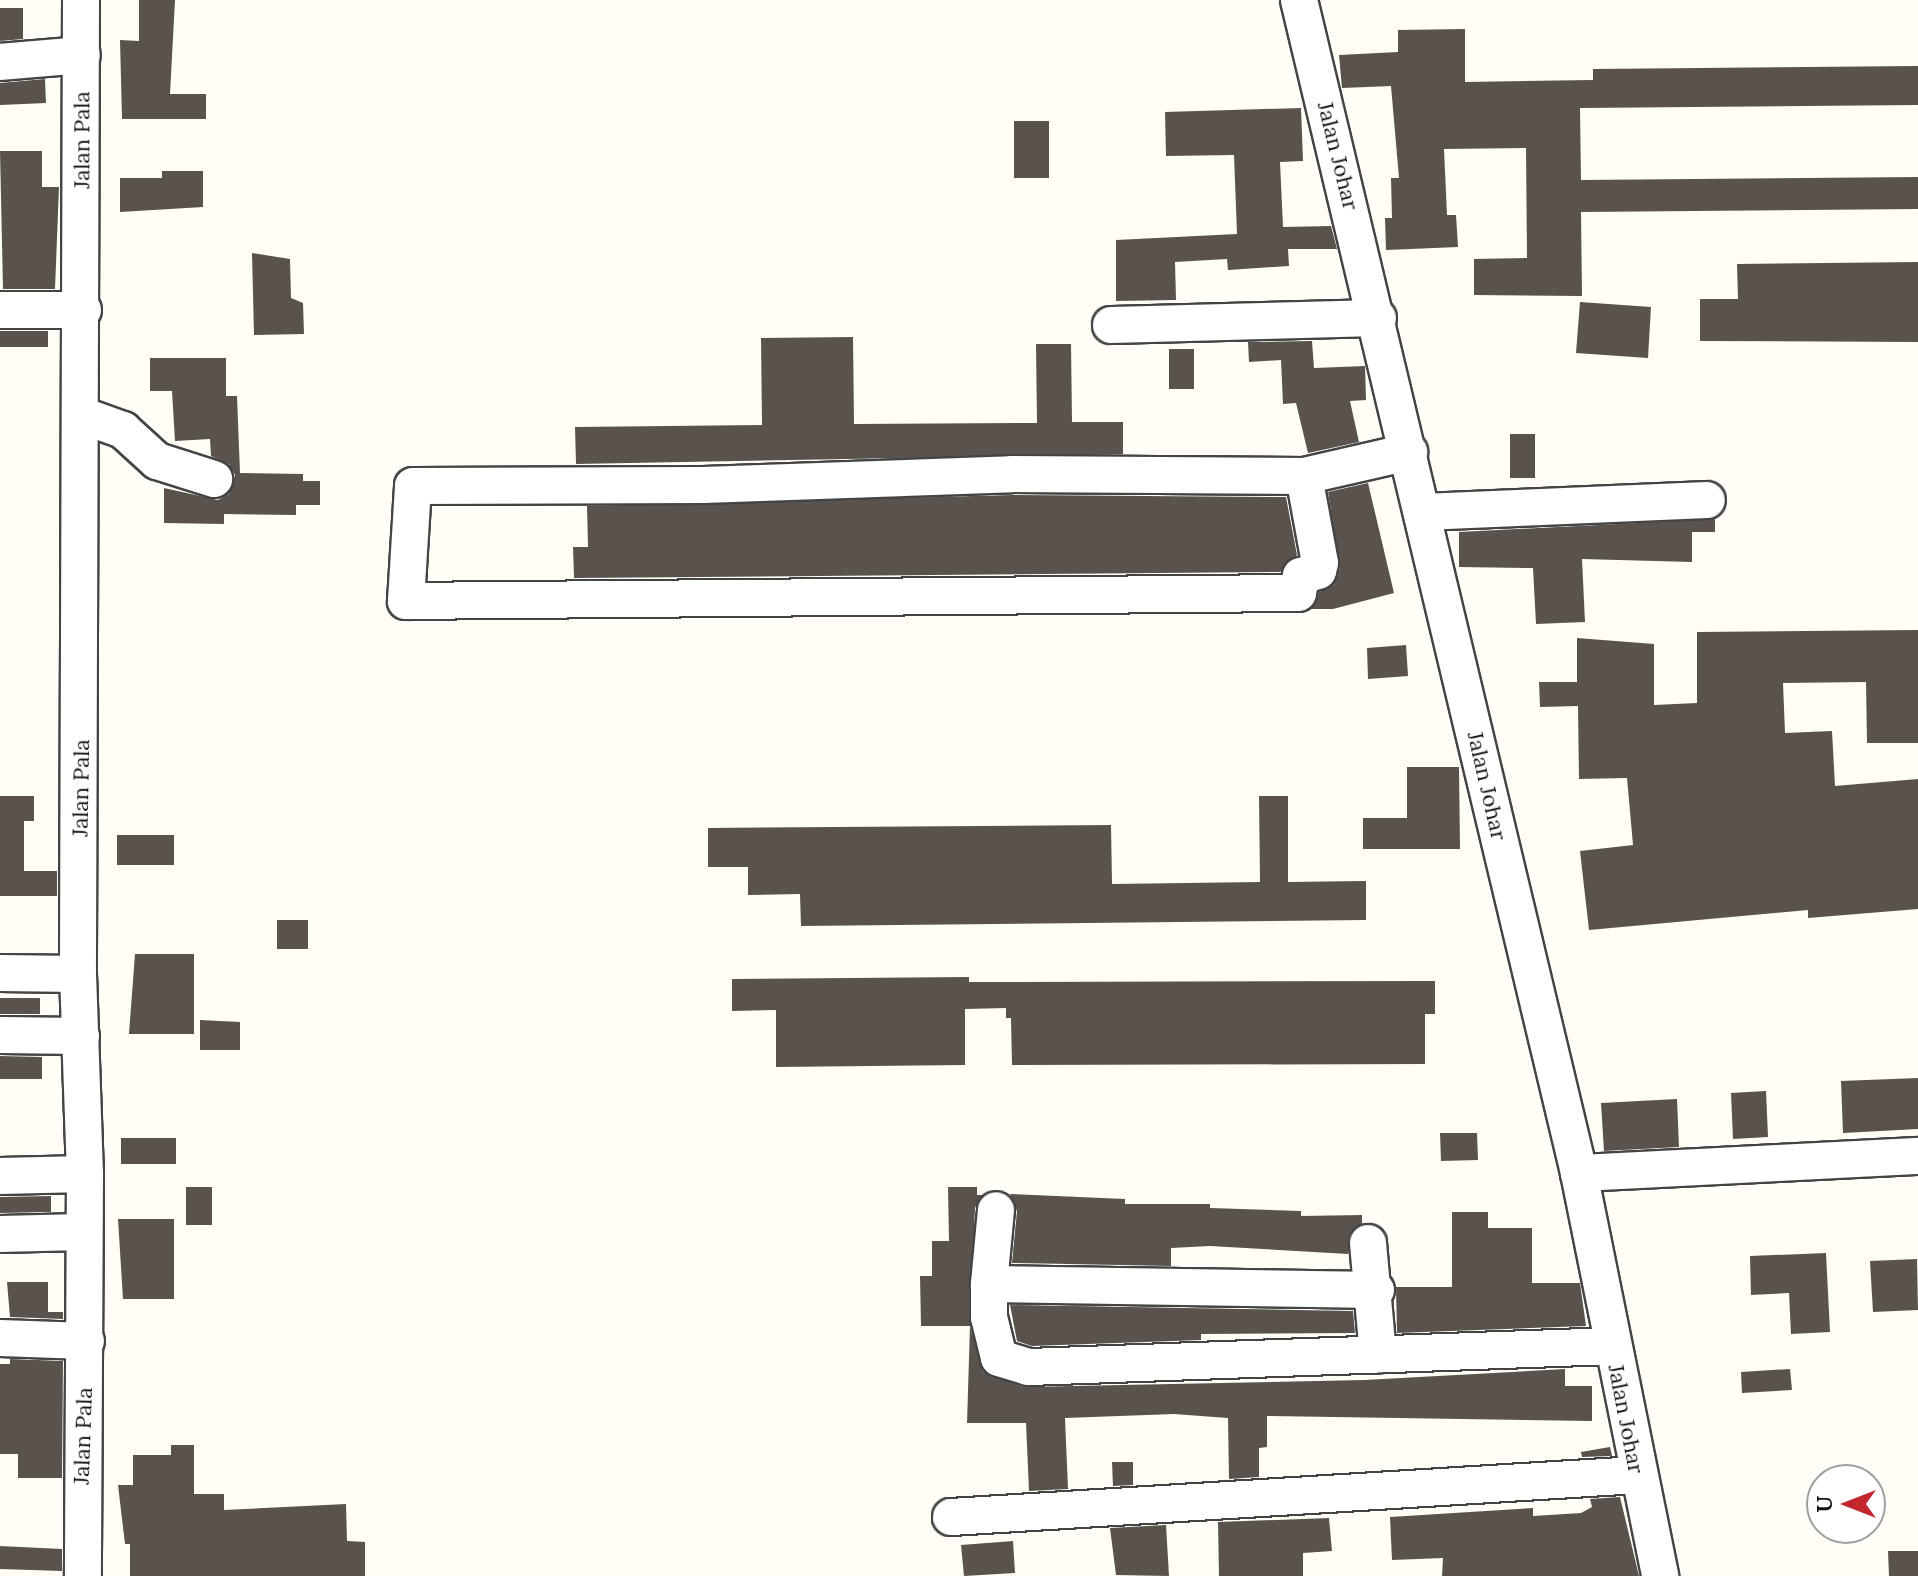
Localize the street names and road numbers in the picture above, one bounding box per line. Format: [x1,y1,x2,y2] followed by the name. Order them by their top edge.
[69,91,95,189] street label: Jalan Pala
[1312,99,1364,213] street label: Jalan Johar
[1462,729,1512,843] street label: Jalan Johar
[67,739,95,837] street label: Jalan Pala
[1602,1362,1650,1476] street label: Jalan Johar
[68,1387,98,1485] street label: Jalan Pala

